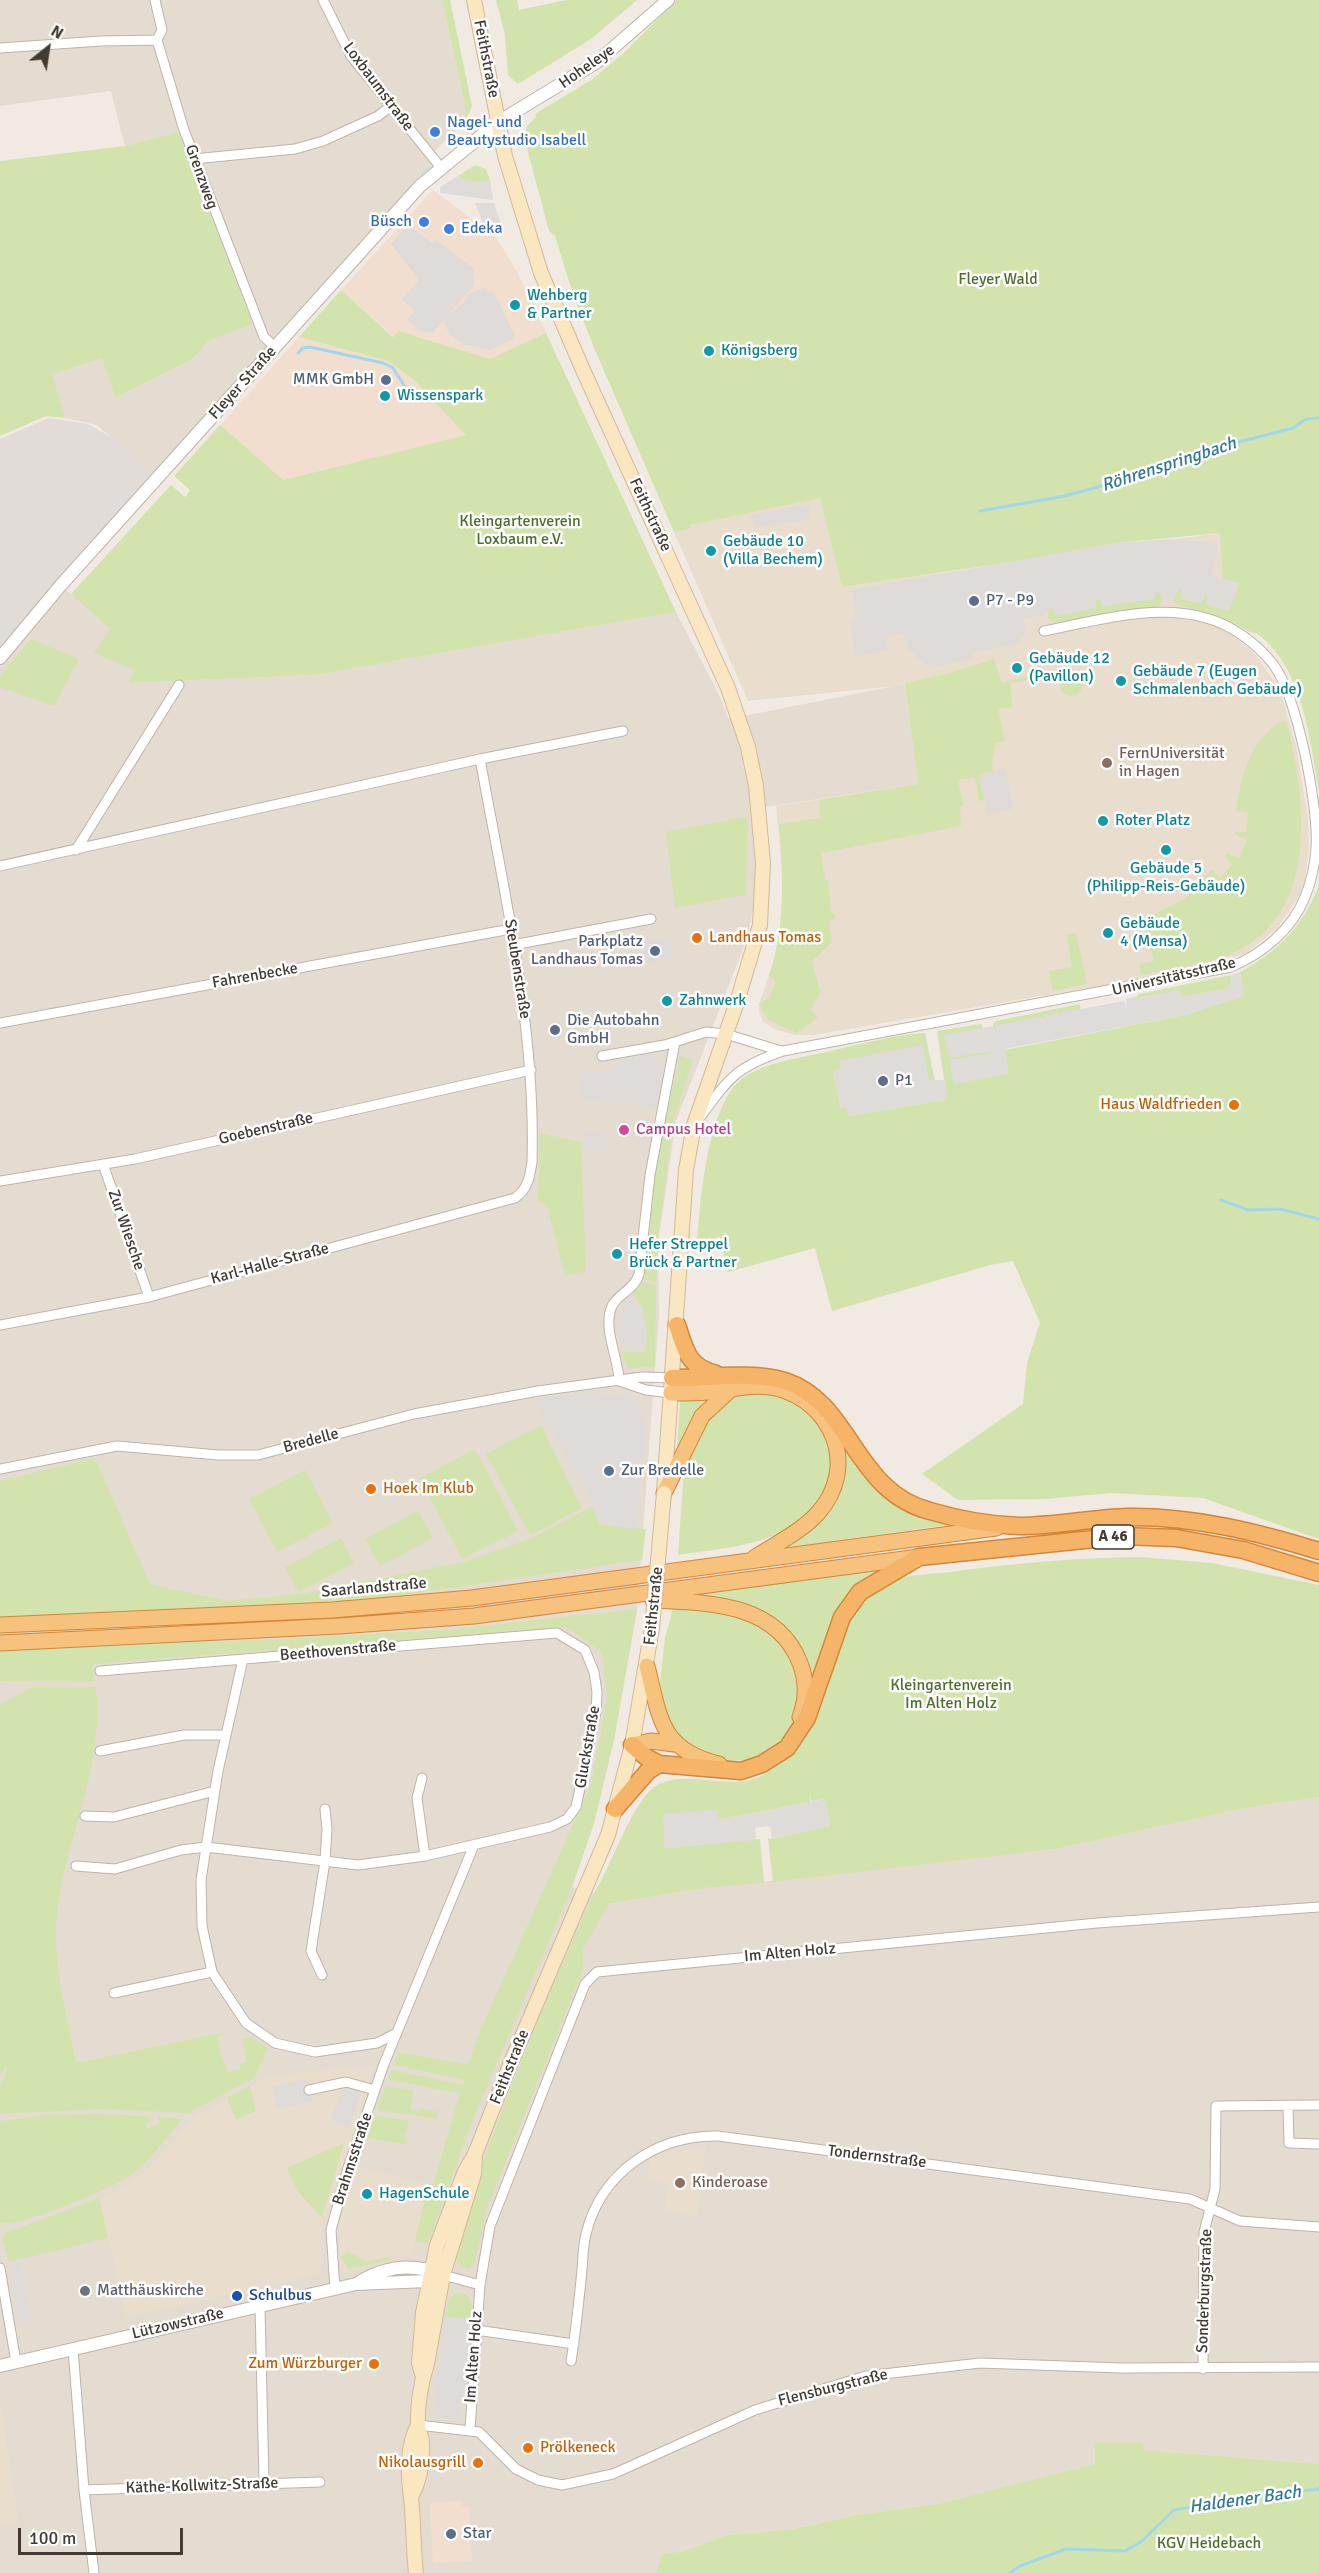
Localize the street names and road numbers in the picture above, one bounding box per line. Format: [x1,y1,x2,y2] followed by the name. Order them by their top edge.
[469,18,503,100] street label: Feithstraße
[338,39,418,135] street label: Loxbaumstraße
[555,41,619,93] street label: Hoheleye
[180,142,222,212] street label: Grenzweg
[205,342,281,424] street label: Fleyer Straße
[625,475,675,555] street label: Feithstraße
[500,918,534,1020] street label: Steubenstraße
[1110,953,1238,1001] street label: Universitätsstraße
[211,959,299,993] street label: Fahrenbecke
[217,1109,315,1149] street label: Goebenstraße
[103,1187,149,1273] street label: Zur Wiesche
[209,1239,331,1289] street label: Karl-Halle-Straße
[281,1424,341,1458] street label: Bredelle
[1092,1525,1134,1549] road number: A 46
[640,1566,668,1646] street label: Feithstraße
[321,1574,427,1602] street label: Saarlandstraße
[279,1636,397,1666] street label: Beethovenstraße
[571,1704,605,1790] street label: Gluckstraße
[743,1939,837,1967] street label: Im Alten Holz
[486,2027,534,2107] street label: Feithstraße
[329,2110,377,2208] street label: Brahmsstraße
[827,2141,927,2173] street label: Tondernstraße
[1193,2229,1217,2353] street label: Sonderburgstraße
[130,2304,226,2344] street label: Lützowstraße
[461,2310,487,2404] street label: Im Alten Holz
[776,2365,890,2411] street label: Flensburgstraße
[125,2474,279,2498] street label: Käthe-Kollwitz-Straße

